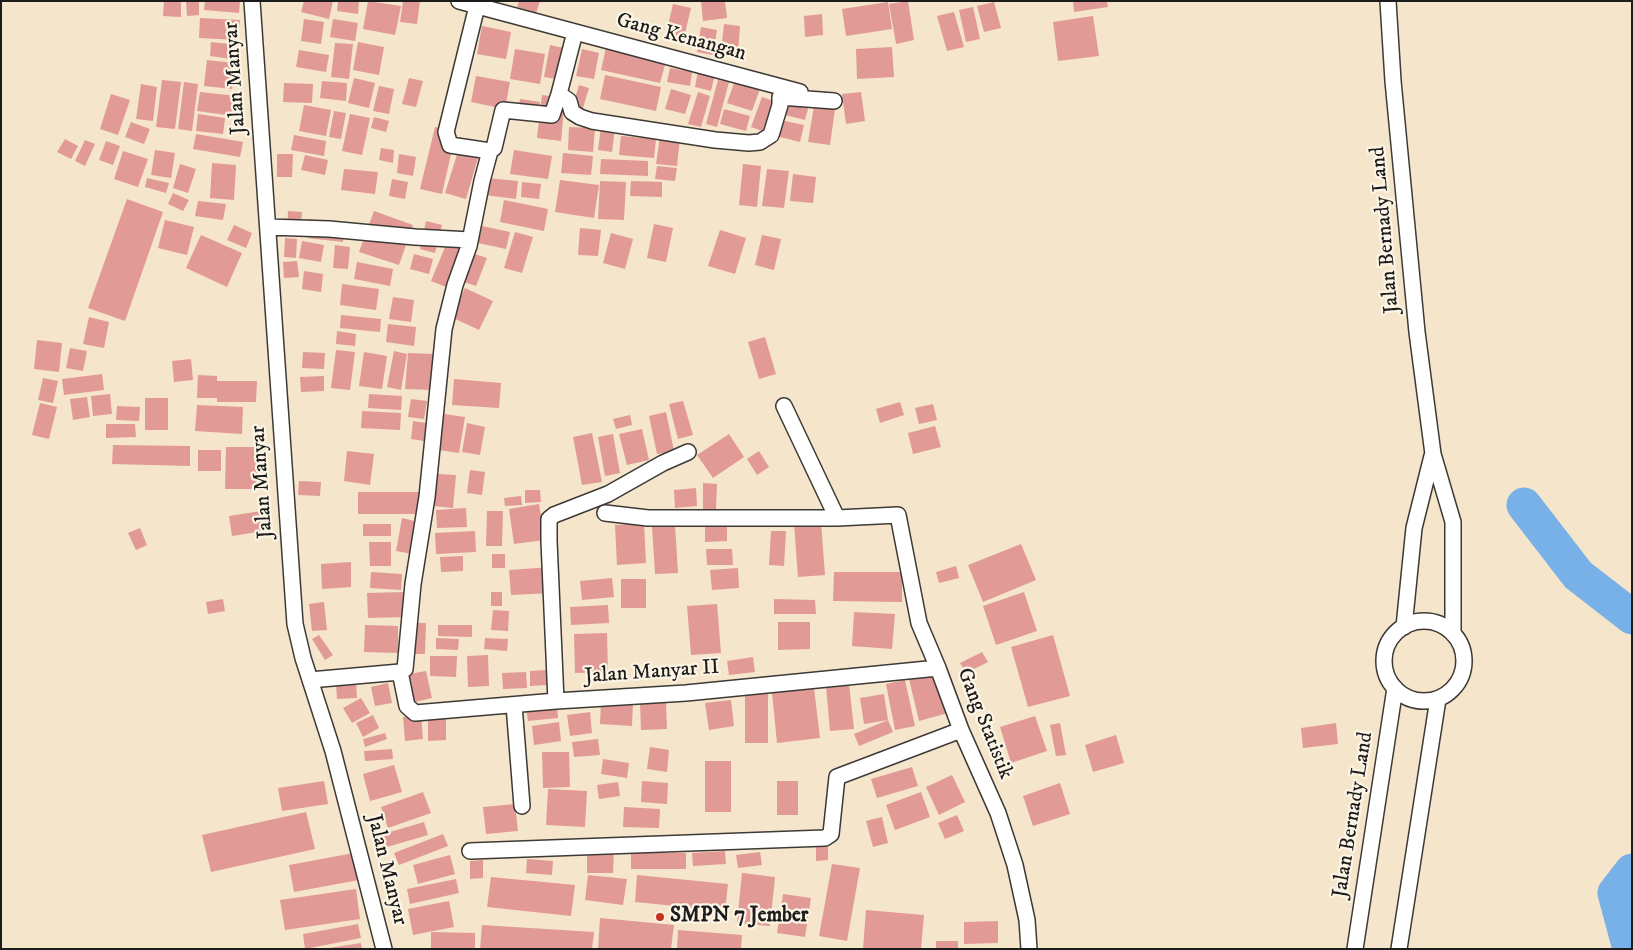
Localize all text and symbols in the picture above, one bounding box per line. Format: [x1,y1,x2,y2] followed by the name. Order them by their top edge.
[613,9,749,67] street label: Gang Kenangan
[219,21,253,135] street label: Jalan Manyar
[1366,145,1406,315] street label: Jalan Bernady Land
[246,425,280,539] street label: Jalan Manyar
[584,656,720,690] street label: Jalan Manyar II
[950,665,1018,783] street label: Gang Statistik
[1328,730,1380,900] street label: Jalan Bernady Land
[360,812,412,928] street label: Jalan Manyar
[670,904,808,930] place label: SMPN 7 Jember
[654,911,666,923] marker: SMPN 7 Jember

